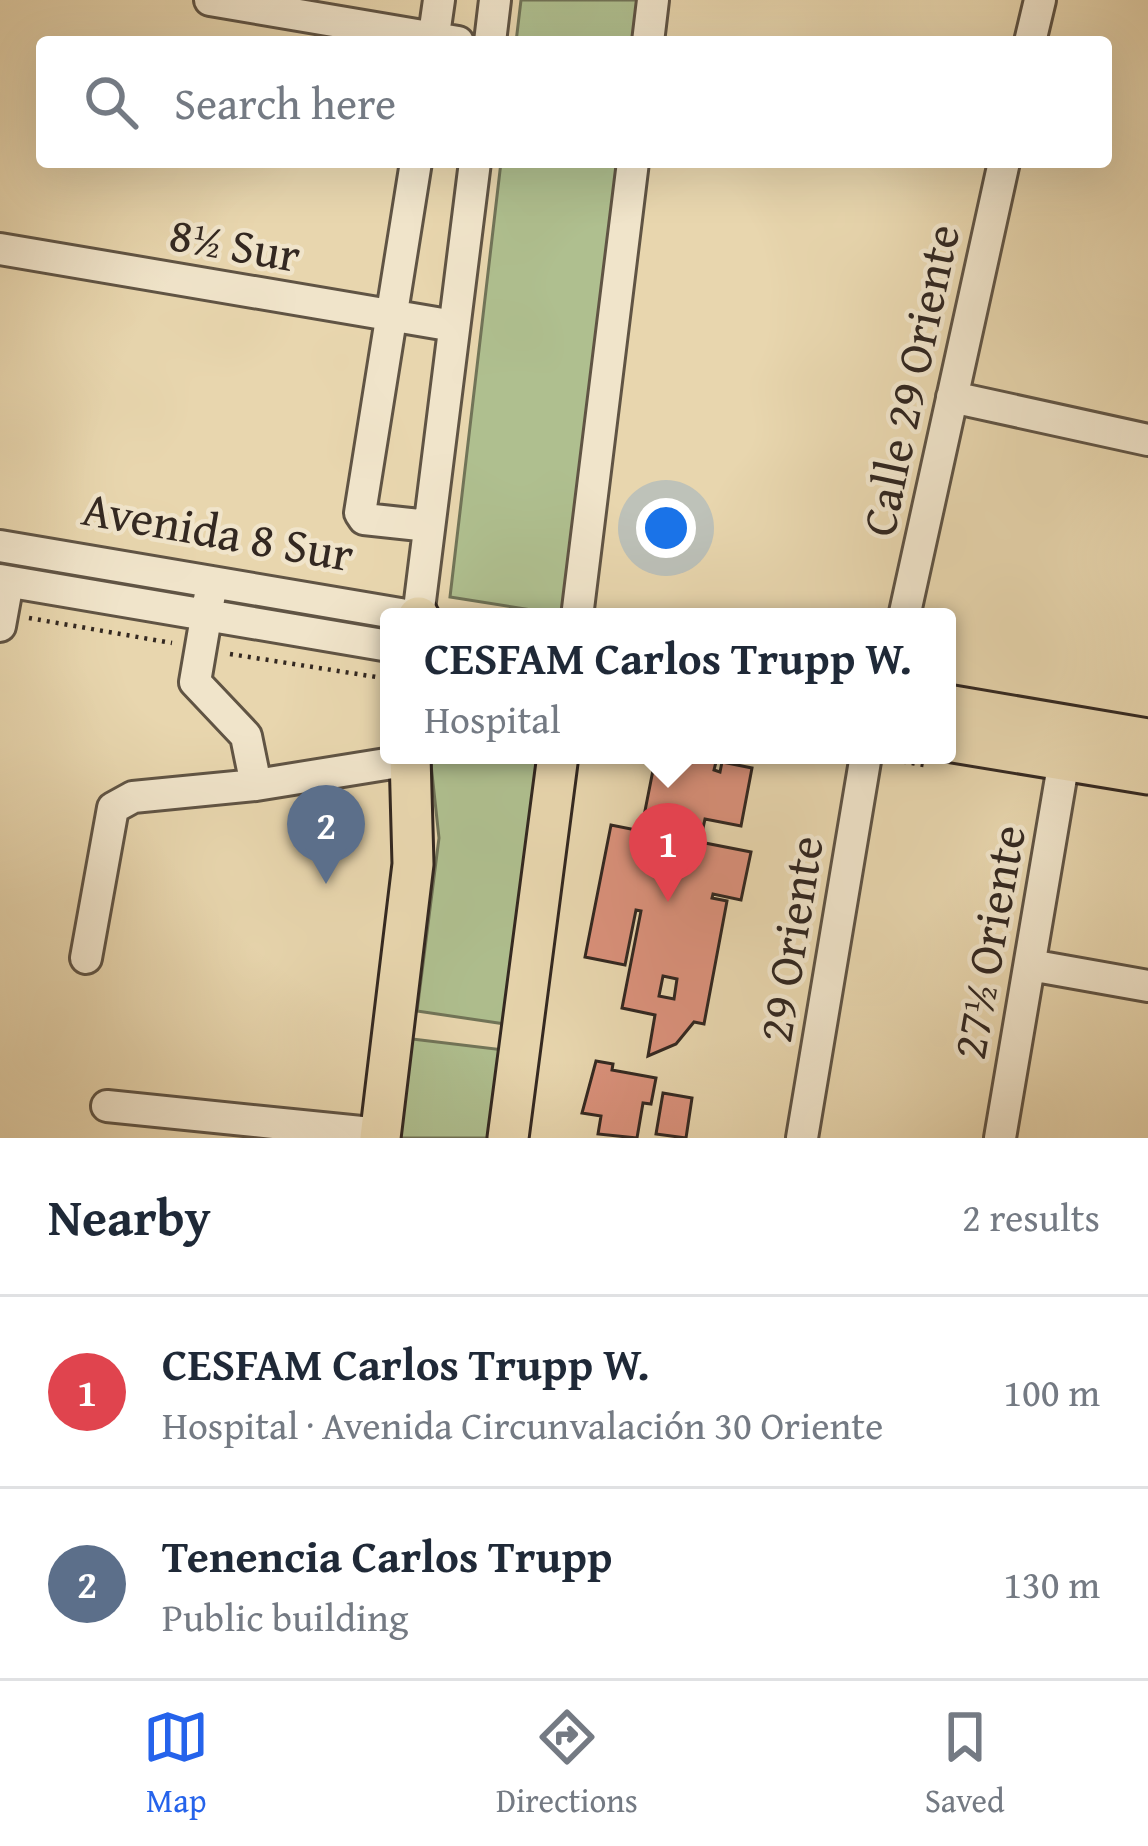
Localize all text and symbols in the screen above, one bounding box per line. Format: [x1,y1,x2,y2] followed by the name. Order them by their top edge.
[36,36,1112,168] search box
[78,69,144,135] icon: search
[174,70,396,135] text: Search here
[164,197,306,290] street label: 8½ Sur
[842,217,977,542] street label: Calle 29 Oriente
[77,472,359,589] street label: Avenida 8 Sur
[636,498,696,558] your location
[380,608,956,764] popup
[424,625,912,690] text: CESFAM Carlos Trupp W.
[424,690,561,747] text: Hospital
[287,785,365,884] pin: 2
[629,803,707,902] pin: 1
[932,819,1043,1065] street label: 27½ Oriente
[738,831,841,1047] street label: 29 Oriente
[48,1179,211,1254] text: Nearby
[962,1188,1100,1245] text: 2 results
[162,1331,650,1396] text: CESFAM Carlos Trupp W.
[77,1363,97,1420] text: 1
[1003,1363,1100,1420] text: 100 m
[162,1396,883,1453] text: Hospital · Avenida Circunvalación 30 Oriente
[162,1523,612,1588] text: Tenencia Carlos Trupp
[77,1555,97,1612] text: 2
[1003,1555,1100,1612] text: 130 m
[162,1588,408,1645] text: Public building
[143,1704,209,1824] tab: Map
[496,1704,638,1824] tab: Directions
[925,1704,1005,1824] tab: Saved

